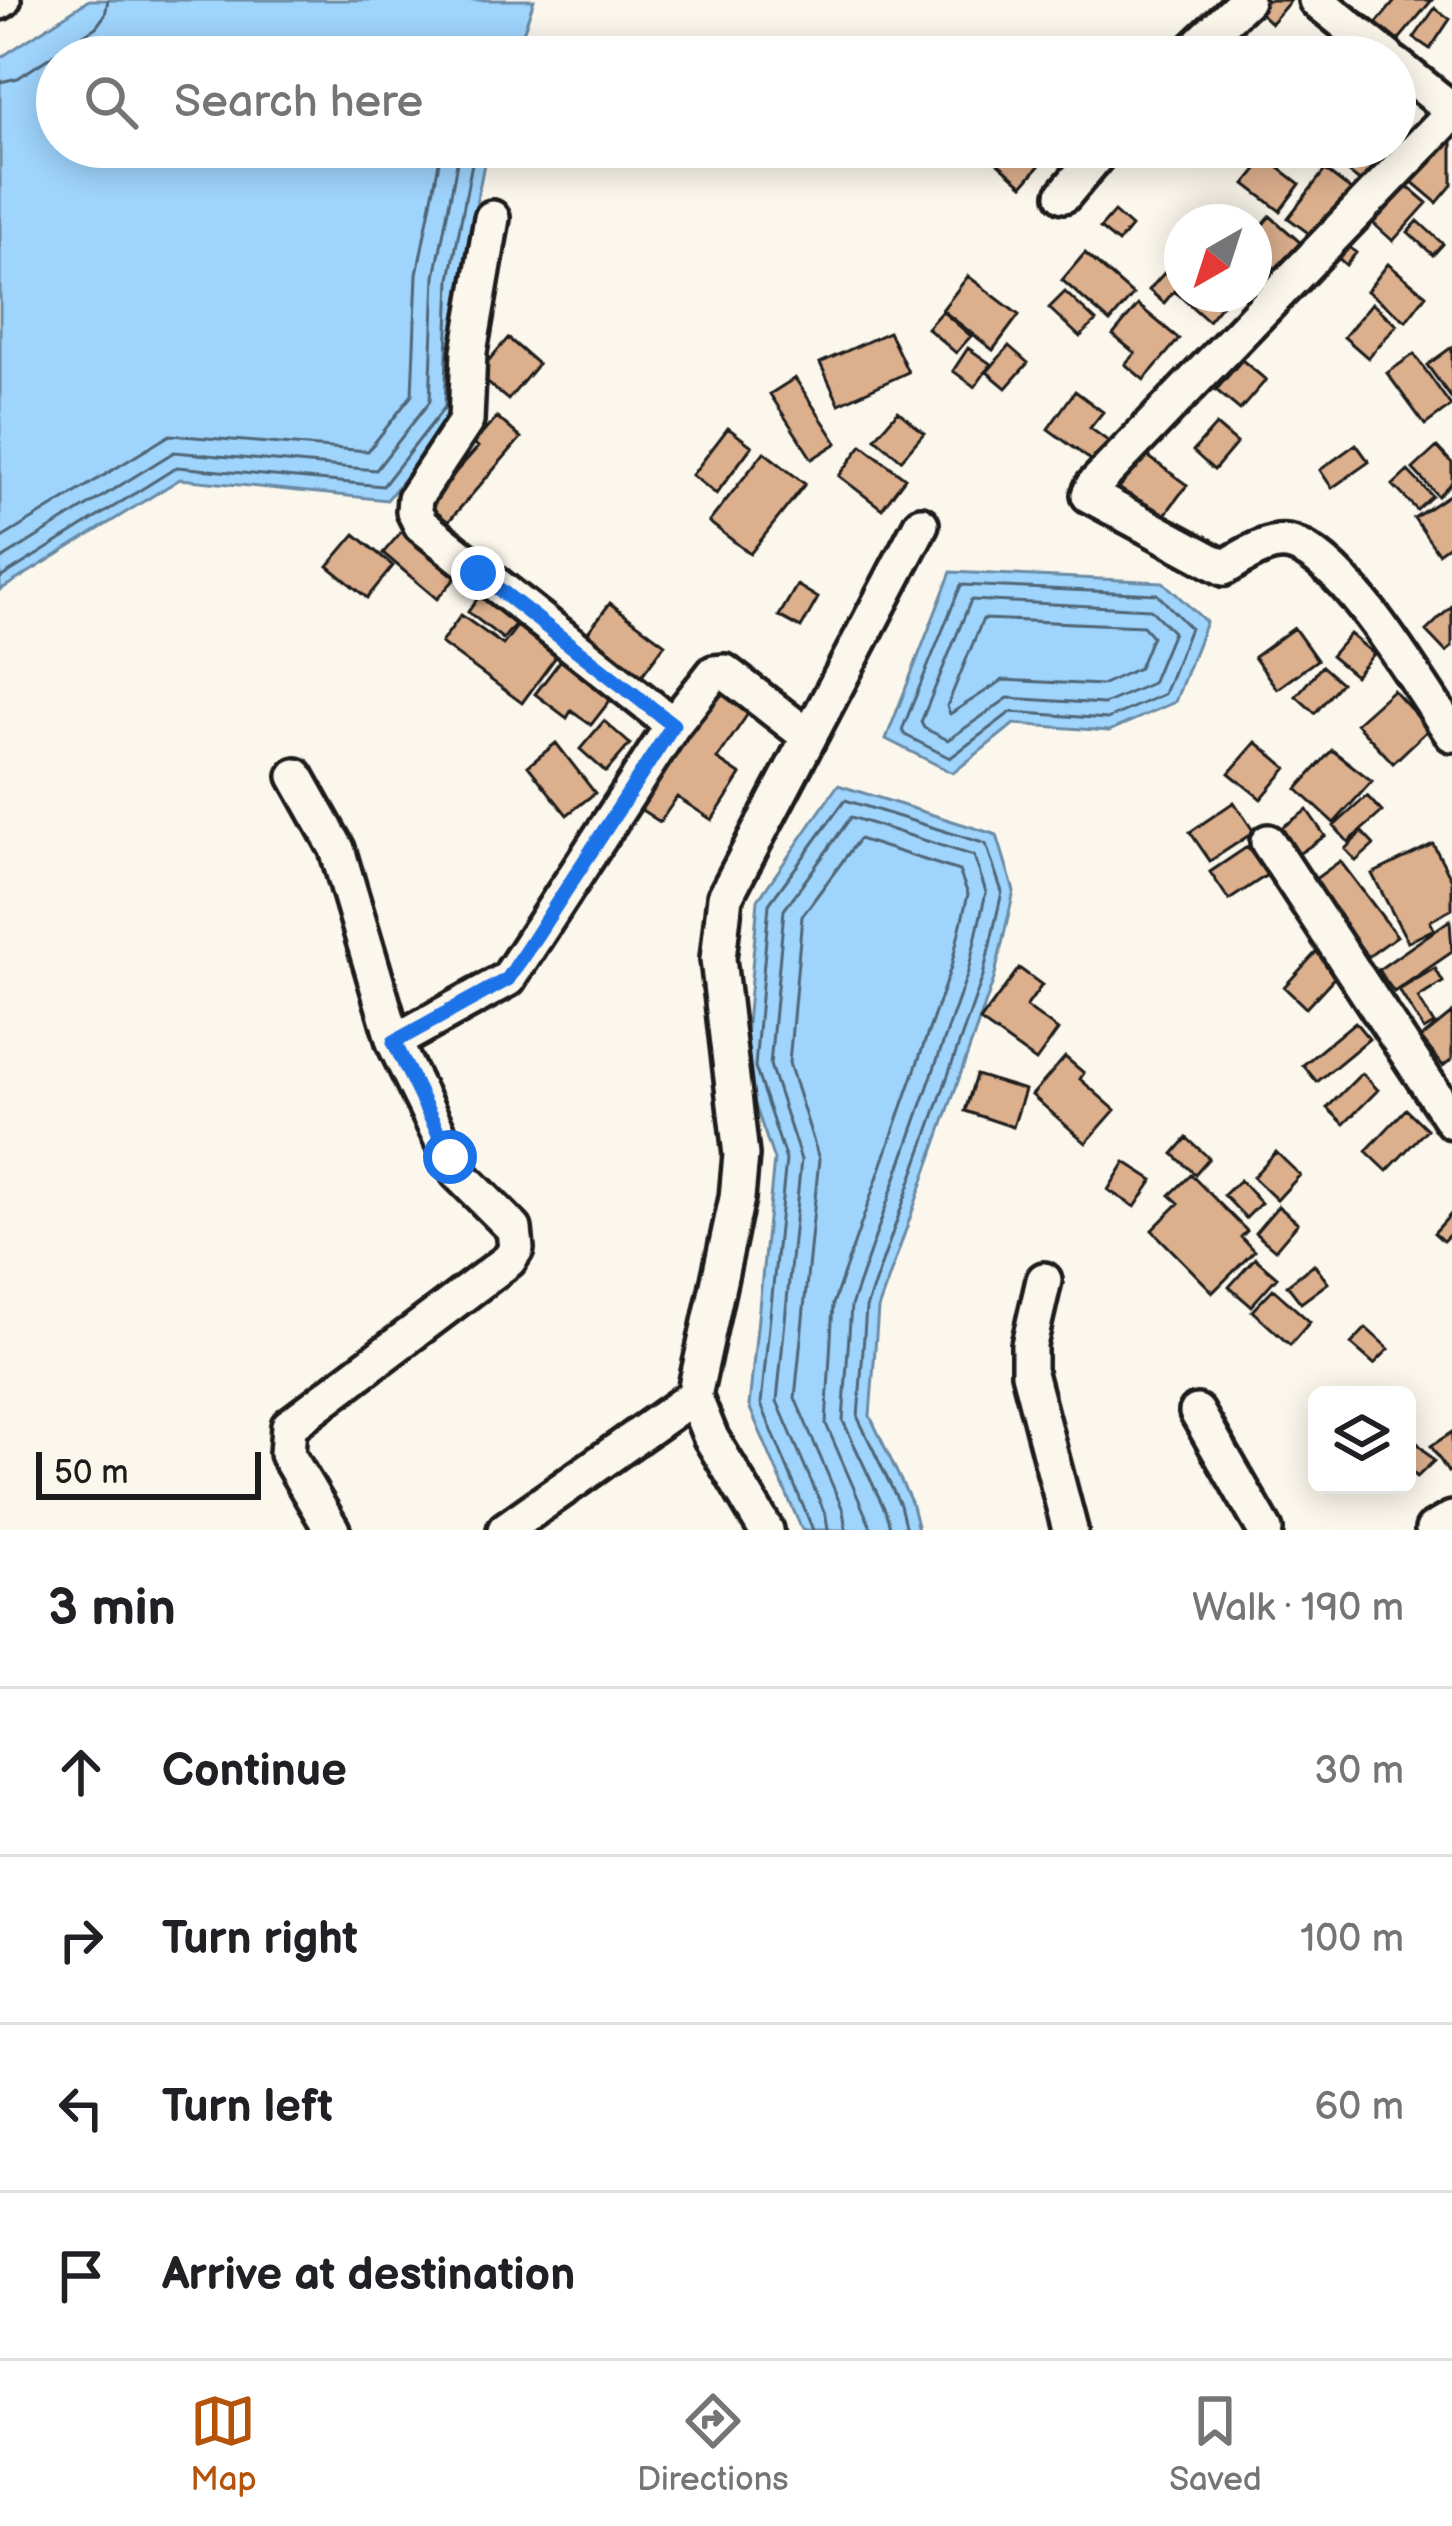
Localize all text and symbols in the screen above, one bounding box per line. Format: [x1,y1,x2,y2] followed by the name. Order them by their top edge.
[36,36,1416,168] search box
[78,69,144,135] icon: search
[174,75,423,130] text: Search here
[1164,204,1272,312] north arrow
[451,546,505,600] route end
[423,1130,477,1184] route start
[1308,1386,1416,1494] map controls
[1308,1386,1416,1494] button: layers
[36,1446,261,1499] scale bar
[54,1453,129,1493] text: 50 m
[48,1578,176,1639] text: 3 min
[1192,1585,1404,1632] text: Walk · 190 m
[48,1739,114,1805] icon: ahead
[162,1744,347,1799] text: Continue
[1314,1748,1404,1795] text: 30 m
[48,1907,114,1973] icon: right
[162,1912,358,1967] text: Turn right
[1300,1916,1404,1963] text: 100 m
[48,2075,114,2141] icon: left
[162,2080,333,2135] text: Turn left
[1314,2084,1404,2131] text: 60 m
[48,2243,114,2309] icon: arrive
[162,2248,575,2303] text: Arrive at destination
[190,2388,257,2500] tab: Map
[637,2388,789,2500] tab: Directions
[1169,2388,1262,2500] tab: Saved

